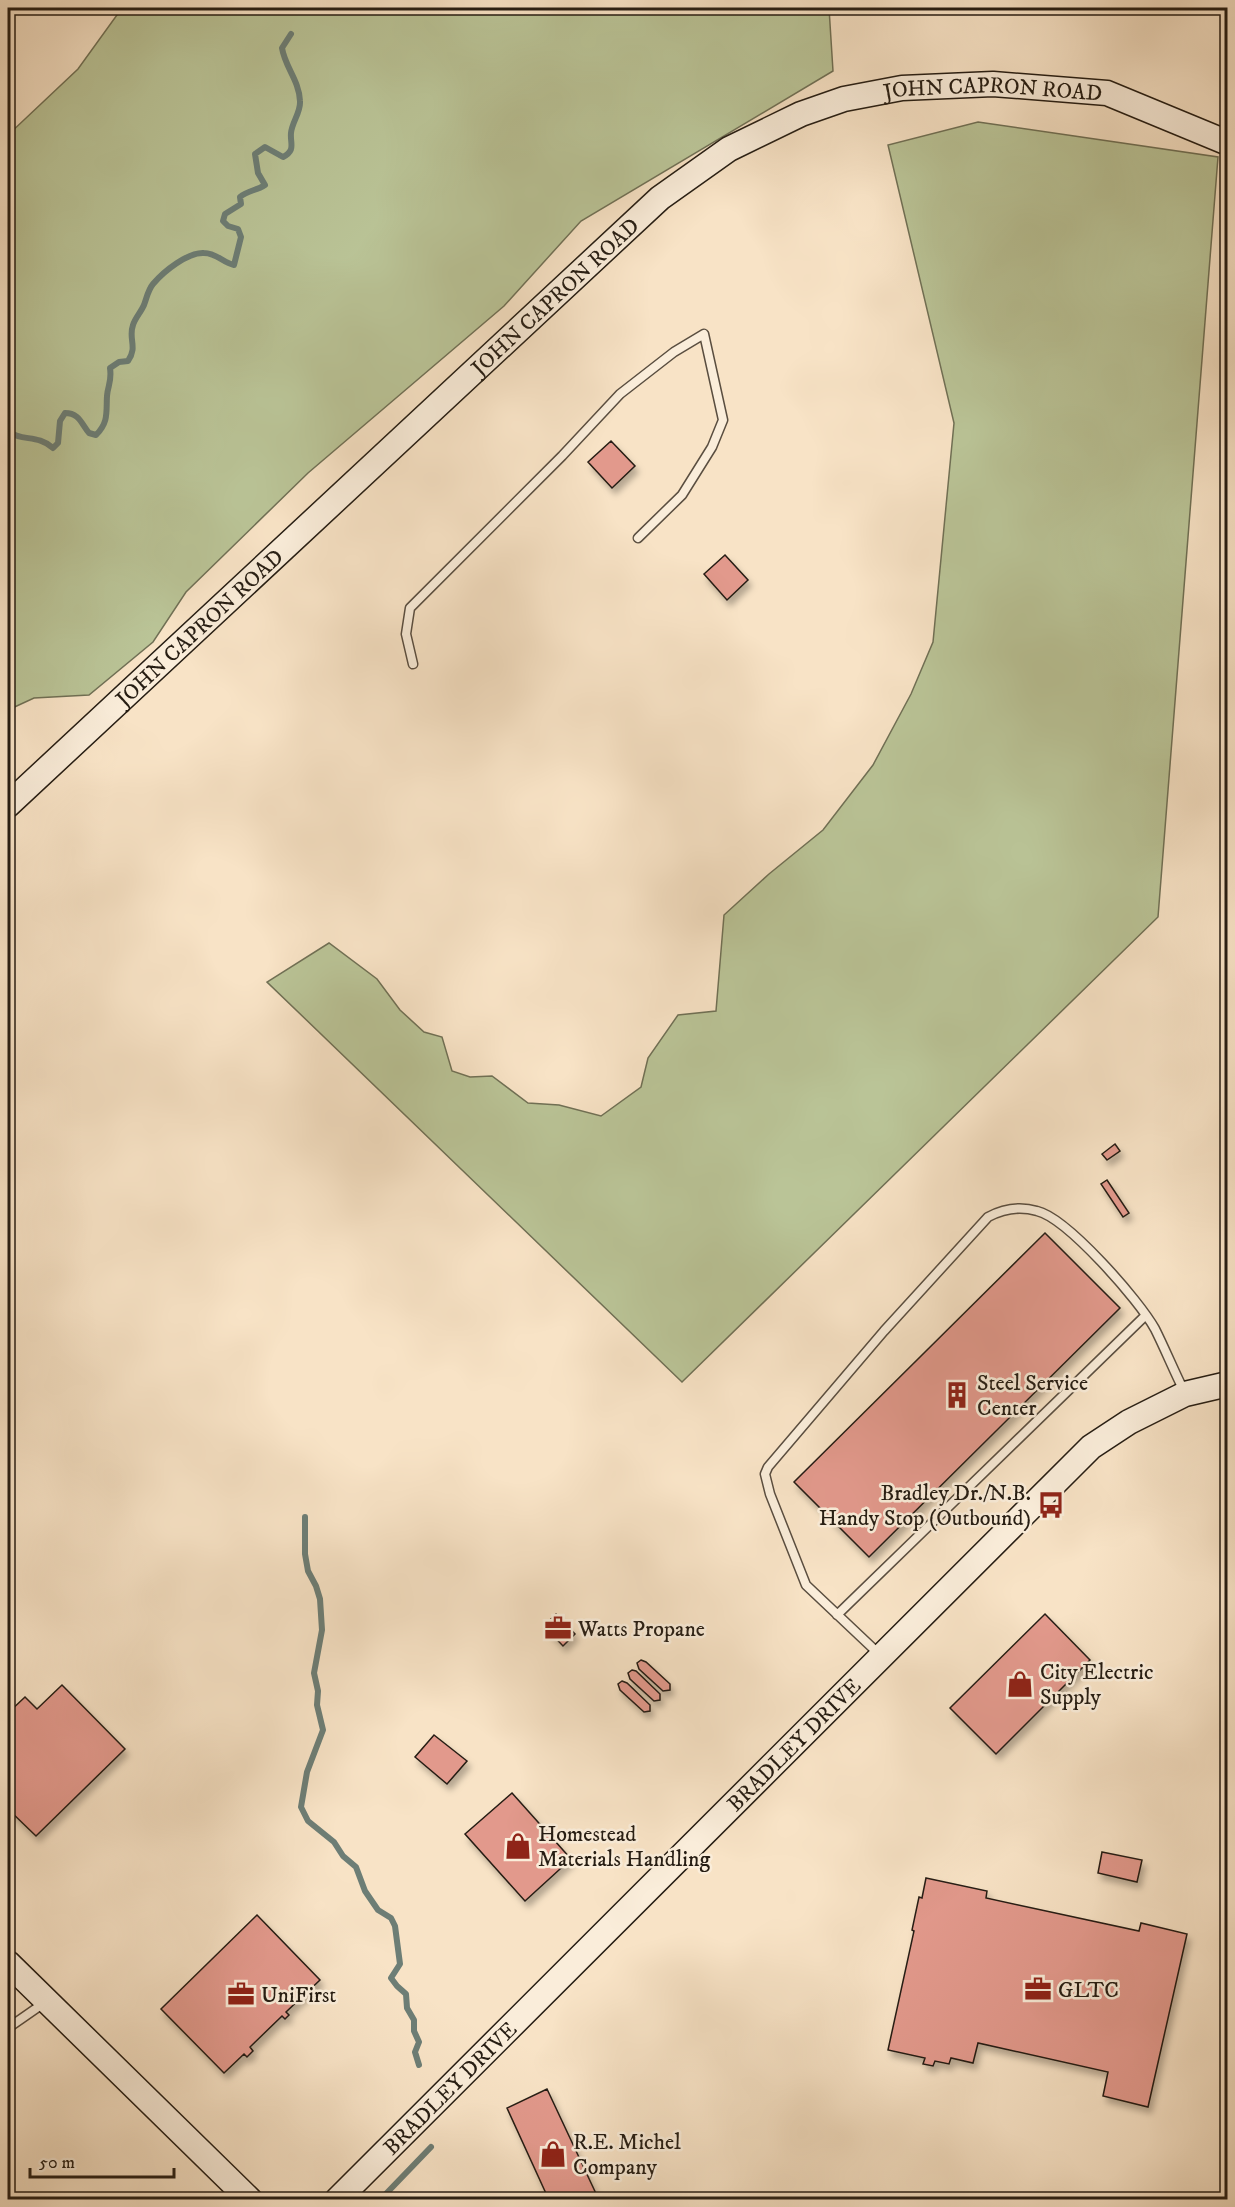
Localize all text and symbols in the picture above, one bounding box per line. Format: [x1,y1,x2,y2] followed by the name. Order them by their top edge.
[879,72,1103,108] street label: JOHN CAPRON ROAD
[465,212,645,383] street label: JOHN CAPRON ROAD
[109,544,290,714] street label: JOHN CAPRON ROAD
[977,1370,1088,1422] place label: Steel Service Center
[942,1380,972,1410] building icon: Steel Service Center
[819,1480,1031,1532] place label: Bradley Dr./N.B. Handy Stop (Outbound)
[1036,1490,1066,1520] bus stop icon: Bradley Dr./N.B. Handy Stop (Outbound)
[543,1613,573,1643] office icon: Watts Propane
[577,1616,705,1643] place label: Watts Propane
[1040,1659,1153,1711] place label: City Electric Supply
[1005,1669,1035,1699] shop icon: City Electric Supply
[722,1673,867,1818] street label: BRADLEY DRIVE
[538,1821,710,1873] place label: Homestead Materials Handling
[503,1831,533,1861] shop icon: Homestead Materials Handling
[1023,1974,1053,2004] office icon: GLTC
[1058,1977,1119,2004] place label: GLTC
[226,1979,256,2009] office icon: UniFirst
[261,1982,336,2009] place label: UniFirst
[378,2016,523,2161] street label: BRADLEY DRIVE
[573,2129,681,2181] place label: R.E. Michel Company
[538,2139,568,2169] shop icon: R.E. Michel Company
[30,2141,174,2179] scale bar
[39,2152,75,2174] text: 50 m

